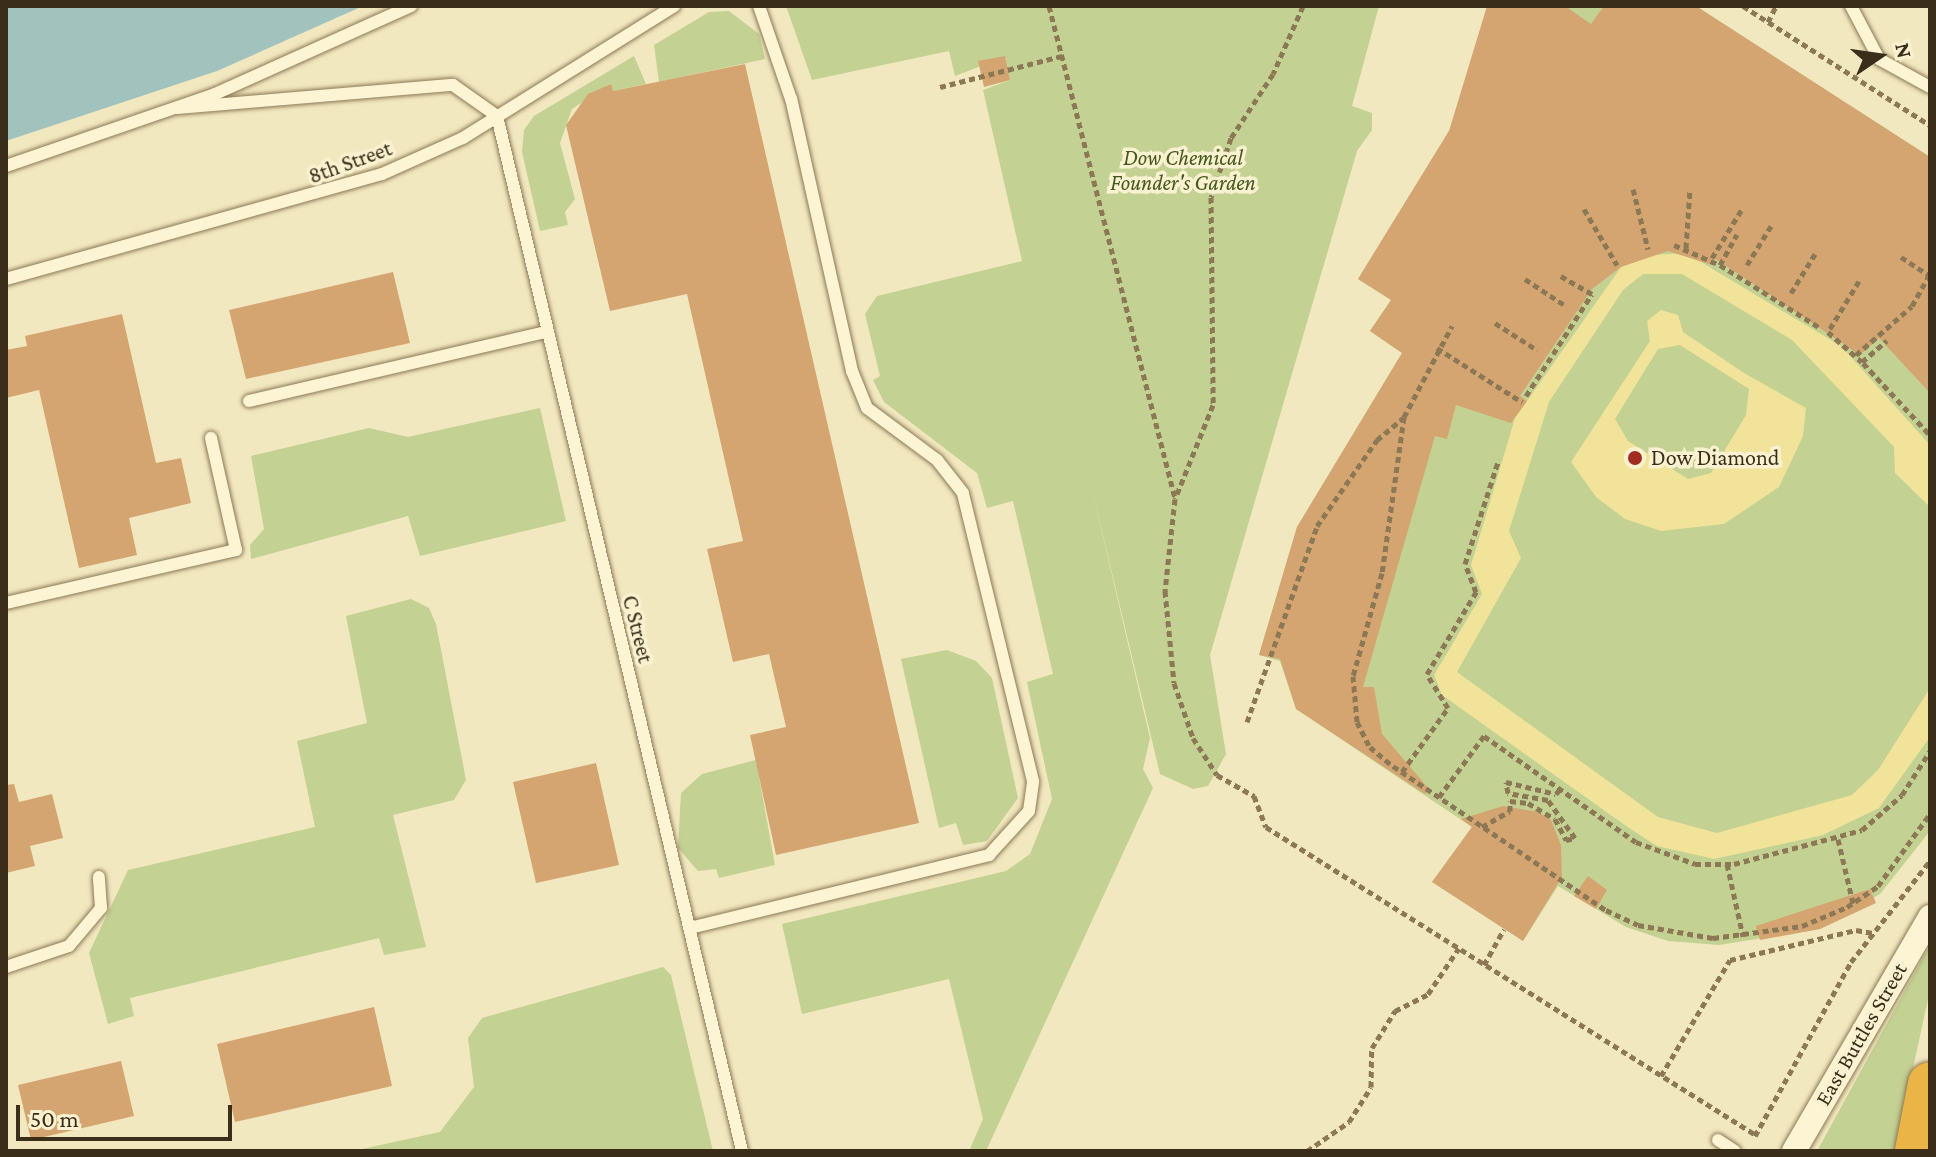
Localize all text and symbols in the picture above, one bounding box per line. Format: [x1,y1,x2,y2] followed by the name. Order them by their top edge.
[1840,16,1920,96] north arrow
[1890,40,1918,61] text: N
[305,135,395,189] street label: 8th Street
[1110,144,1256,196] park label: Dow Chemical Founder's Garden
[1651,445,1779,471] place label: Dow Diamond
[1626,449,1644,467] marker: Dow Diamond
[617,593,659,665] street label: C Street
[1810,958,1912,1110] street label: East Buttles Street
[20,1089,236,1139] scale bar
[30,1105,79,1132] text: 50 m

